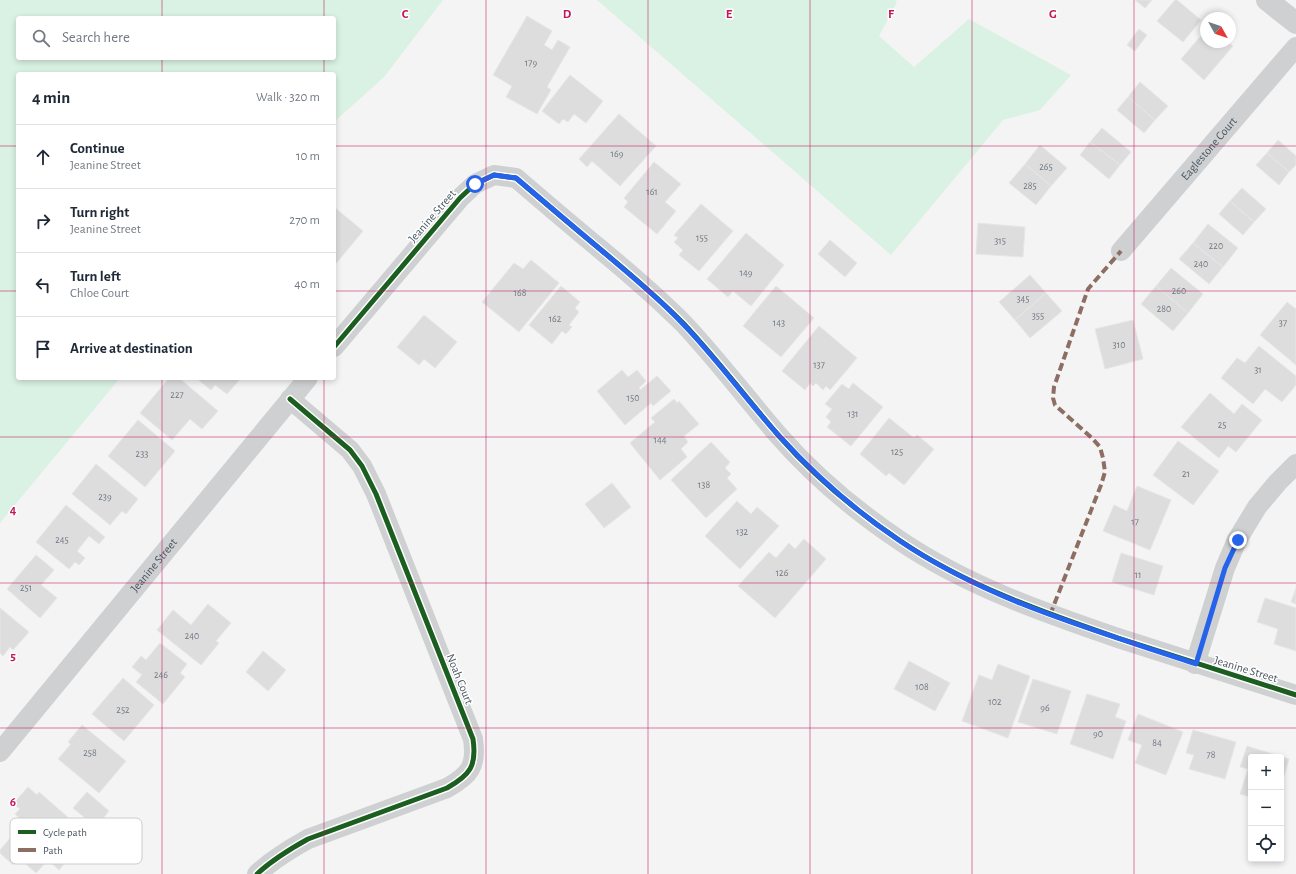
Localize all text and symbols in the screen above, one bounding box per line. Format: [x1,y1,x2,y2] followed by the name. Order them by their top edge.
[402,8,409,21] text: C
[563,8,572,21] text: D
[726,8,733,21] text: E
[888,8,895,21] text: F
[1049,8,1057,21] text: G
[1200,12,1236,48] north arrow
[16,16,336,60] search box
[30,27,52,49] icon: search
[62,30,130,45] text: Search here
[525,58,537,68] house number: 179
[32,89,70,106] text: 4 min
[256,91,320,104] text: Walk · 320 m
[1179,115,1239,182] street label: Eaglestone Court
[70,141,125,156] text: Continue
[32,146,54,168] icon: ahead
[611,149,624,159] house number: 169
[296,150,320,163] text: 10 m
[70,159,141,172] text: Jeanine Street
[1039,162,1053,172] house number: 265
[466,175,484,193] route start
[1023,181,1037,191] house number: 285
[406,187,458,245] street label: Jeanine Street
[646,187,658,197] house number: 161
[70,205,129,220] text: Turn right
[32,210,54,232] icon: right
[289,214,320,227] text: 270 m
[70,223,141,236] text: Jeanine Street
[696,233,708,243] house number: 155
[994,236,1006,246] house number: 315
[1209,241,1223,251] house number: 220
[1194,259,1208,269] house number: 240
[740,268,753,278] house number: 149
[70,269,121,284] text: Turn left
[32,274,54,296] icon: left
[294,278,320,291] text: 40 m
[1172,286,1186,296] house number: 260
[70,287,129,300] text: Chloe Court
[514,288,527,298] house number: 168
[1016,294,1030,304] house number: 345
[1157,304,1171,314] house number: 280
[1032,311,1044,321] house number: 355
[549,314,562,324] house number: 162
[773,318,785,328] house number: 143
[1279,318,1287,328] house number: 37
[32,338,54,360] icon: arrive
[1113,340,1125,350] house number: 310
[70,341,193,356] text: Arrive at destination
[813,360,825,370] house number: 137
[1254,365,1262,375] house number: 31
[170,390,184,400] house number: 227
[627,393,639,403] house number: 150
[848,409,859,419] house number: 131
[1218,420,1226,430] house number: 25
[653,435,667,445] house number: 144
[891,447,903,457] house number: 125
[136,449,148,459] house number: 233
[1182,469,1190,479] house number: 21
[698,480,710,490] house number: 138
[98,492,112,502] house number: 239
[10,504,17,517] text: 4
[1131,517,1139,527] house number: 17
[736,527,748,537] house number: 132
[1229,531,1247,549] route end
[55,535,69,545] house number: 245
[128,536,179,594] street label: Jeanine Street
[776,568,789,578] house number: 126
[1135,570,1141,580] house number: 11
[20,583,32,593] house number: 251
[185,631,199,641] house number: 240
[10,650,16,663] text: 5
[444,652,476,706] street label: Noah Court
[1213,654,1279,684] street label: Jeanine Street
[154,670,168,680] house number: 246
[915,682,929,692] house number: 108
[988,697,1002,707] house number: 102
[1040,703,1050,713] house number: 96
[116,705,130,715] house number: 252
[1093,729,1103,739] house number: 90
[1152,738,1162,748] house number: 84
[83,748,97,758] house number: 258
[1207,750,1216,760] house number: 78
[1248,754,1284,862] map controls
[1248,754,1284,790] button: +
[1248,790,1284,826] button: −
[10,796,16,809] text: 6
[10,818,142,864] legend
[1248,826,1284,862] button: locate
[43,827,87,838] text: Cycle path
[43,845,63,856] text: Path

